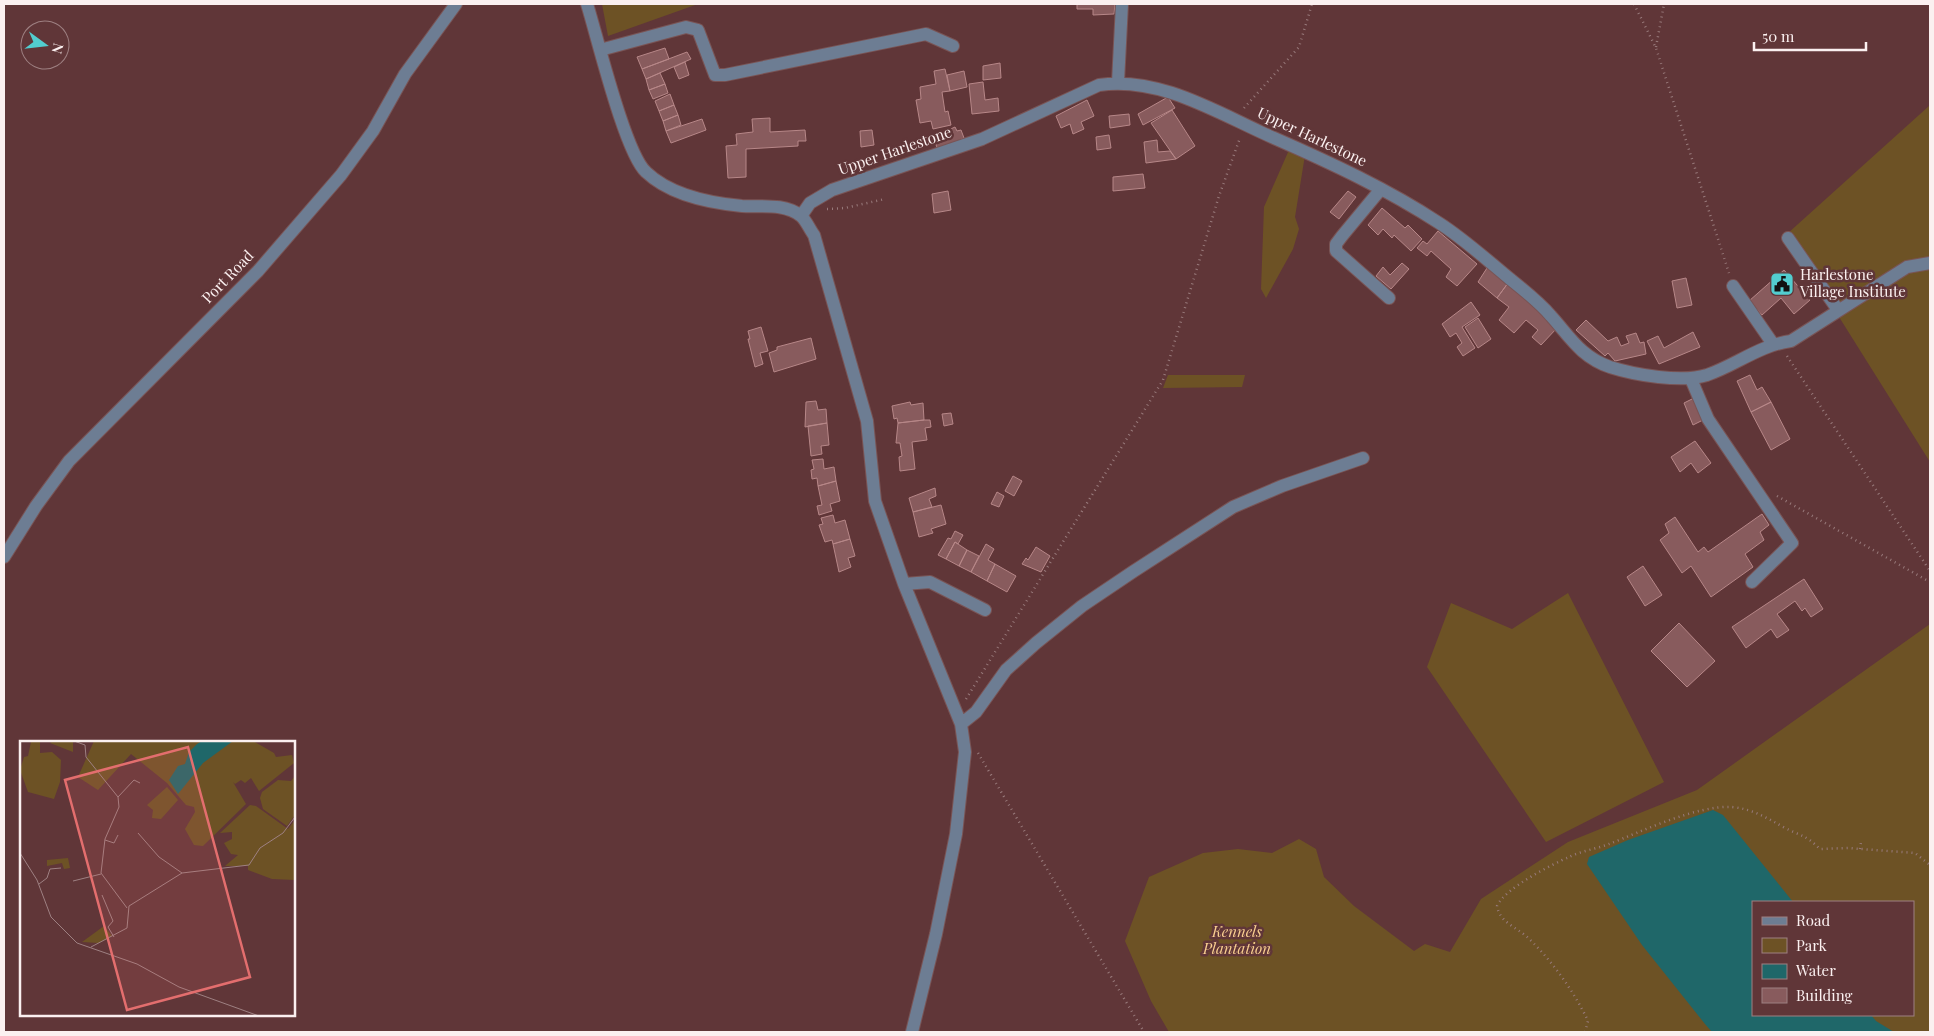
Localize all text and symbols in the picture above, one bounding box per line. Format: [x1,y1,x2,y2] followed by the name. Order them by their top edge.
[20,20,70,70] north arrow
[1754,20,1866,52] scale bar
[1762,26,1795,46] text: 50 m
[48,41,69,56] text: N
[1254,102,1370,170] street label: Upper Harlestone
[835,121,954,179] street label: Upper Harlestone
[197,245,258,307] street label: Port Road
[1799,264,1906,301] place label: Harlestone Village Institute
[1769,271,1795,297] public building icon: Harlestone Village Institute
[20,741,295,1016] inset map
[1752,901,1914,1016] legend
[1796,910,1830,930] text: Road
[1202,921,1271,958] park label: Kennels Plantation
[1796,935,1828,955] text: Park
[1795,960,1836,980] text: Water
[1796,985,1853,1005] text: Building

